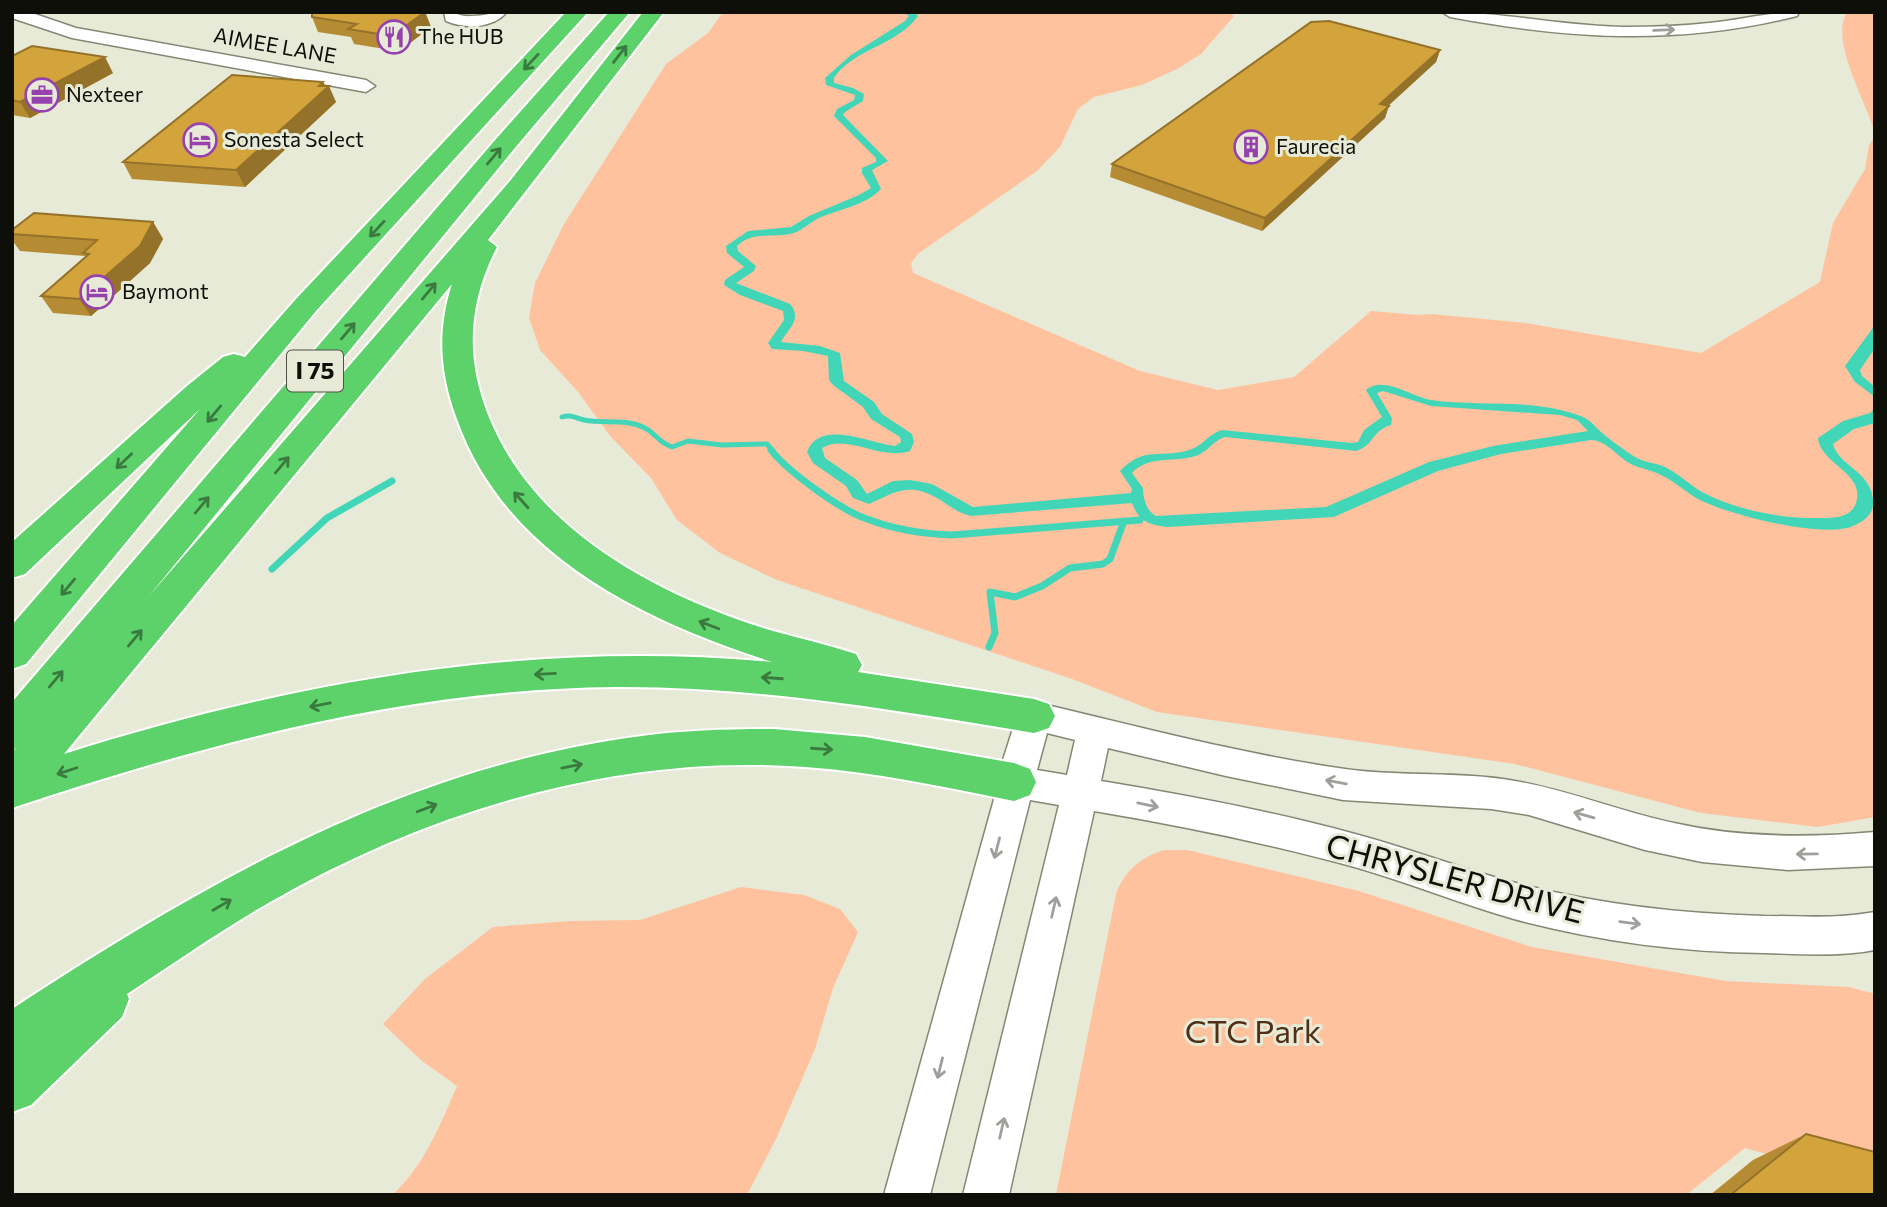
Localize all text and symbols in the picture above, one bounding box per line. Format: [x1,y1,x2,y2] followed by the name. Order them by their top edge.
[375,18,413,56] restaurant icon: The HUB
[212,21,339,68] street label: AIMEE LANE
[418,23,503,48] place label: The HUB
[1653,24,1676,37] one-way arrow
[613,45,628,64] one-way arrow
[523,53,540,70] one-way arrow
[23,76,61,114] office icon: Nexteer
[66,81,143,106] place label: Nexteer
[181,121,219,159] hotel icon: Sonesta Select
[224,126,364,151] place label: Sonesta Select
[1232,128,1270,166] building icon: Faurecia
[1276,133,1356,158] place label: Faurecia
[487,148,502,166] one-way arrow
[368,220,385,237] one-way arrow
[78,273,116,311] hotel icon: Baymont
[122,278,209,303] place label: Baymont
[421,282,437,300] one-way arrow
[340,322,356,340] one-way arrow
[287,350,343,392] road number: I 75
[207,404,222,422] one-way arrow
[115,453,133,469] one-way arrow
[274,456,290,474] one-way arrow
[513,492,530,509] one-way arrow
[194,496,210,514] one-way arrow
[60,578,75,596] one-way arrow
[698,617,720,630] one-way arrow
[127,629,143,647] one-way arrow
[534,668,557,681] one-way arrow
[48,671,64,689] one-way arrow
[761,671,784,684] one-way arrow
[309,698,332,712] one-way arrow
[811,743,834,756] one-way arrow
[560,759,583,773] one-way arrow
[56,766,78,778] one-way arrow
[1325,775,1348,788] one-way arrow
[1136,798,1159,812] one-way arrow
[416,801,437,813] one-way arrow
[1573,808,1595,821] one-way arrow
[1322,823,1589,931] street label: CHRYSLER DRIVE
[990,836,1003,859] one-way arrow
[1796,847,1819,861] one-way arrow
[1048,896,1061,919] one-way arrow
[211,898,231,912] one-way arrow
[1618,917,1641,930] one-way arrow
[1185,1010,1321,1050] park label: CTC Park
[933,1056,946,1079] one-way arrow
[996,1117,1009,1140] one-way arrow

